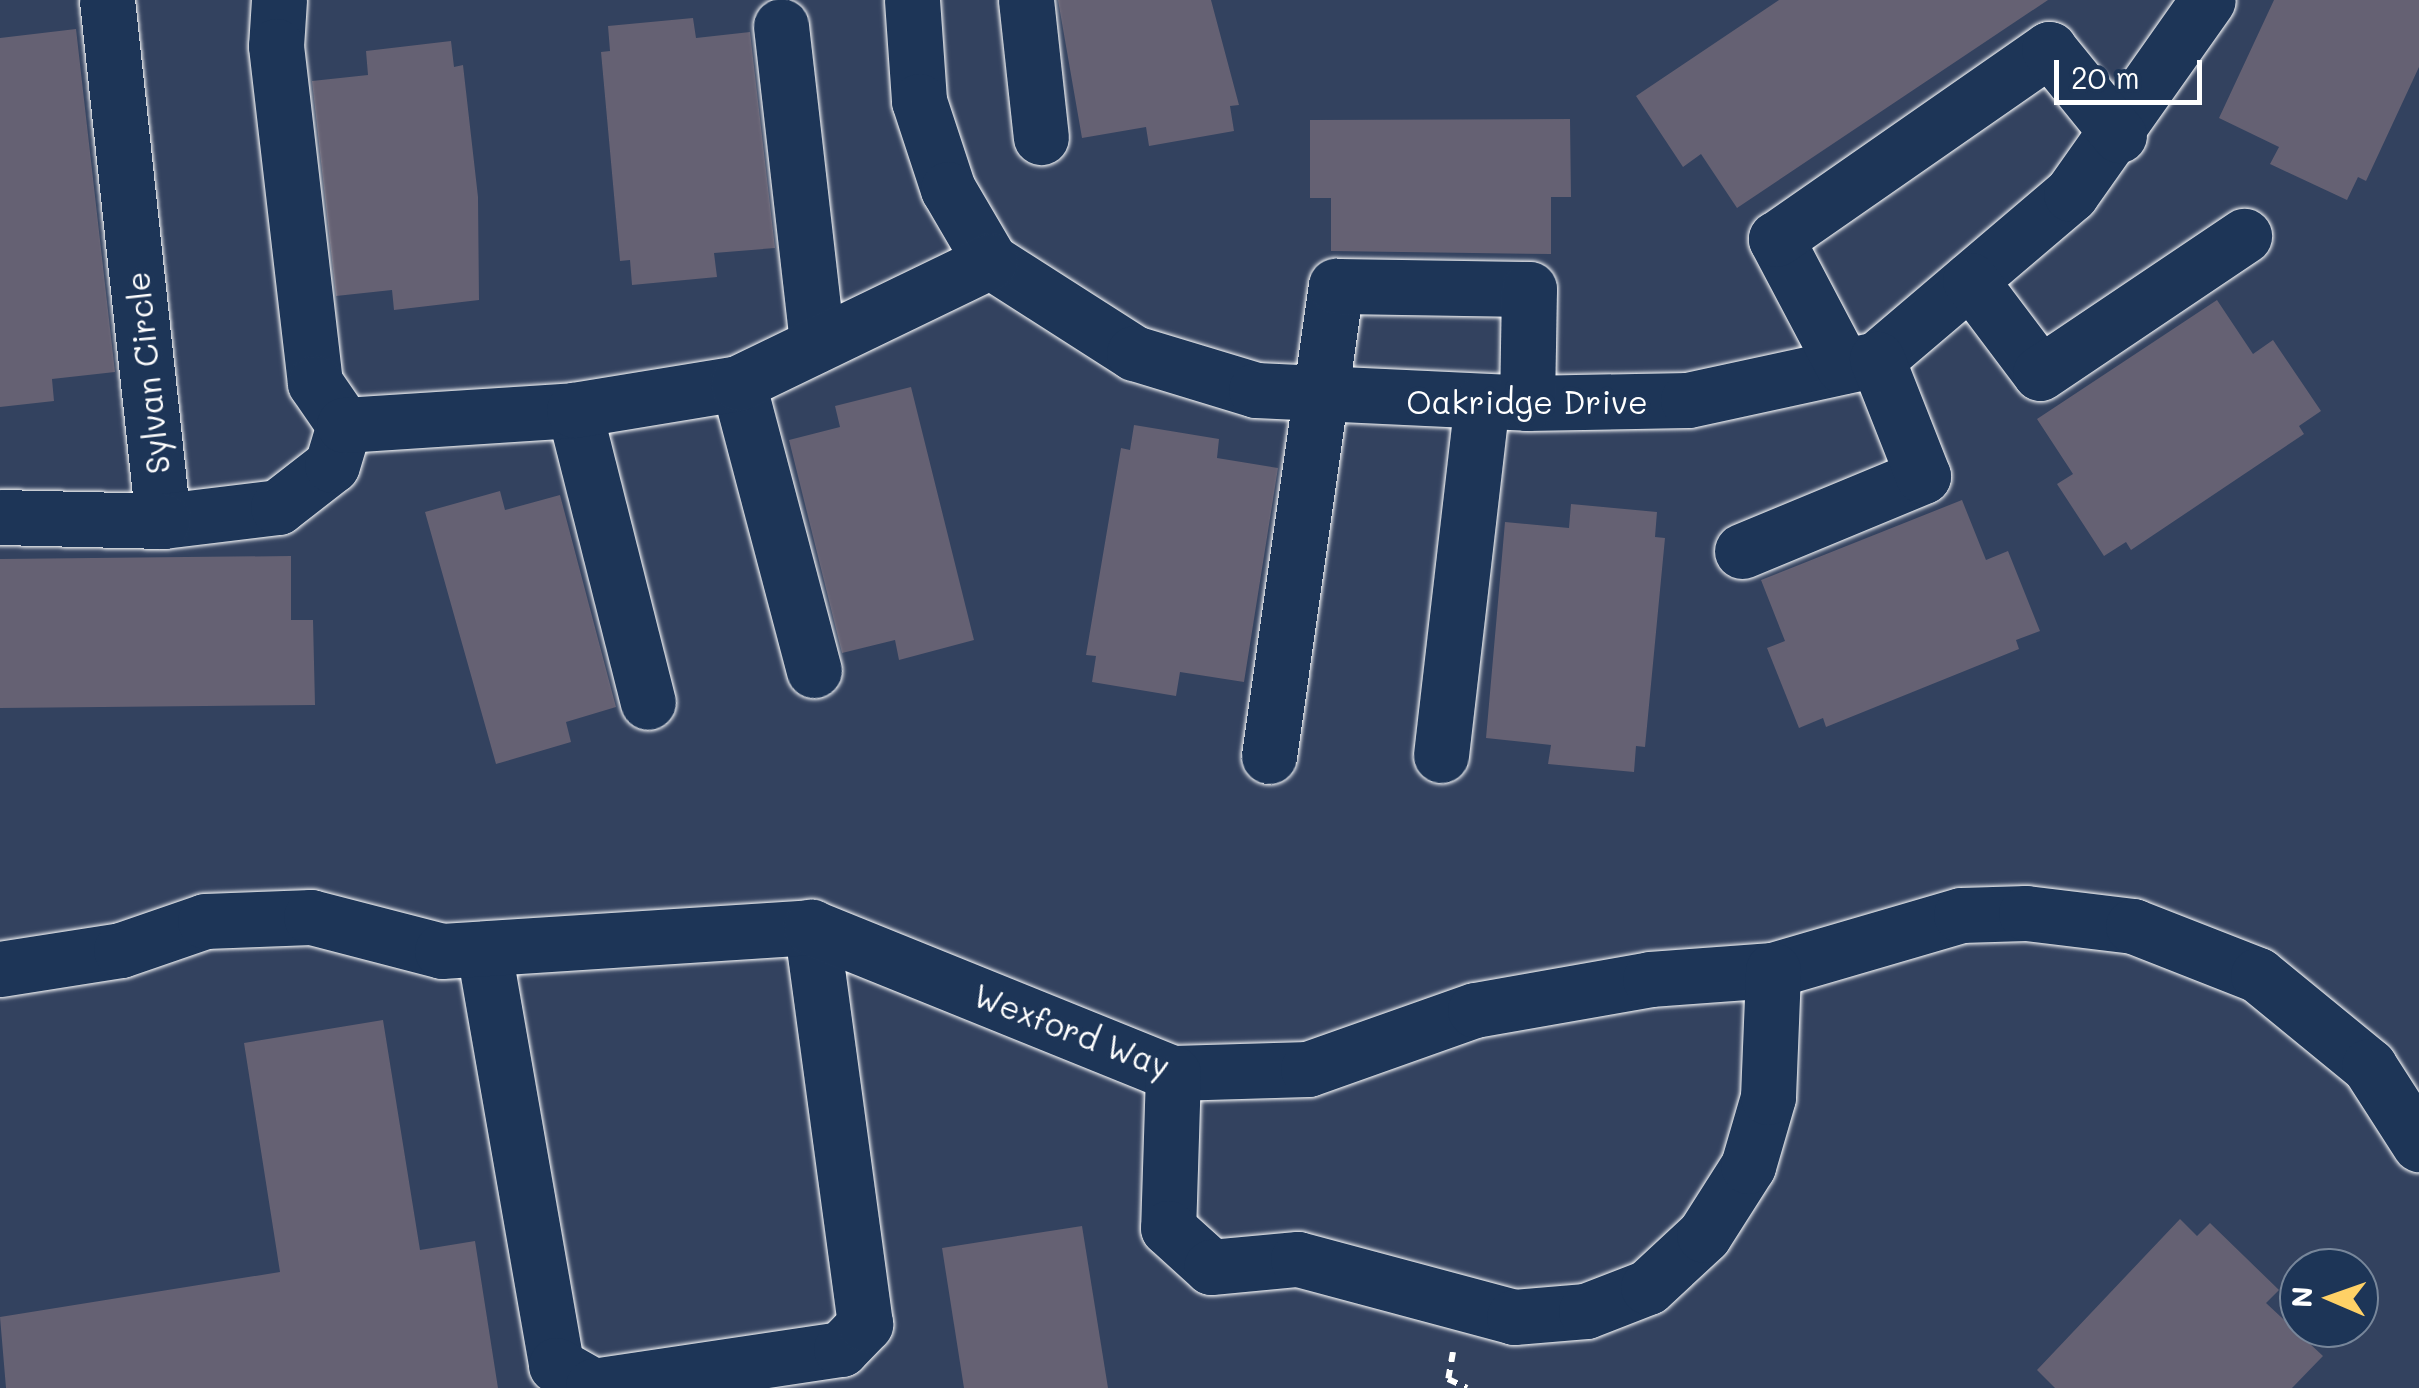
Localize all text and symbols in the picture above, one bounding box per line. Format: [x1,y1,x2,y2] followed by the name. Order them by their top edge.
[2059,40,2206,102] scale bar
[2071,57,2140,97] text: 20 m
[117,270,177,476] street label: Sylvan Circle
[1406,382,1648,420] street label: Oakridge Drive
[969,975,1175,1085] street label: Wexford Way
[2279,1248,2379,1348] north arrow
[2283,1286,2319,1308] text: N

